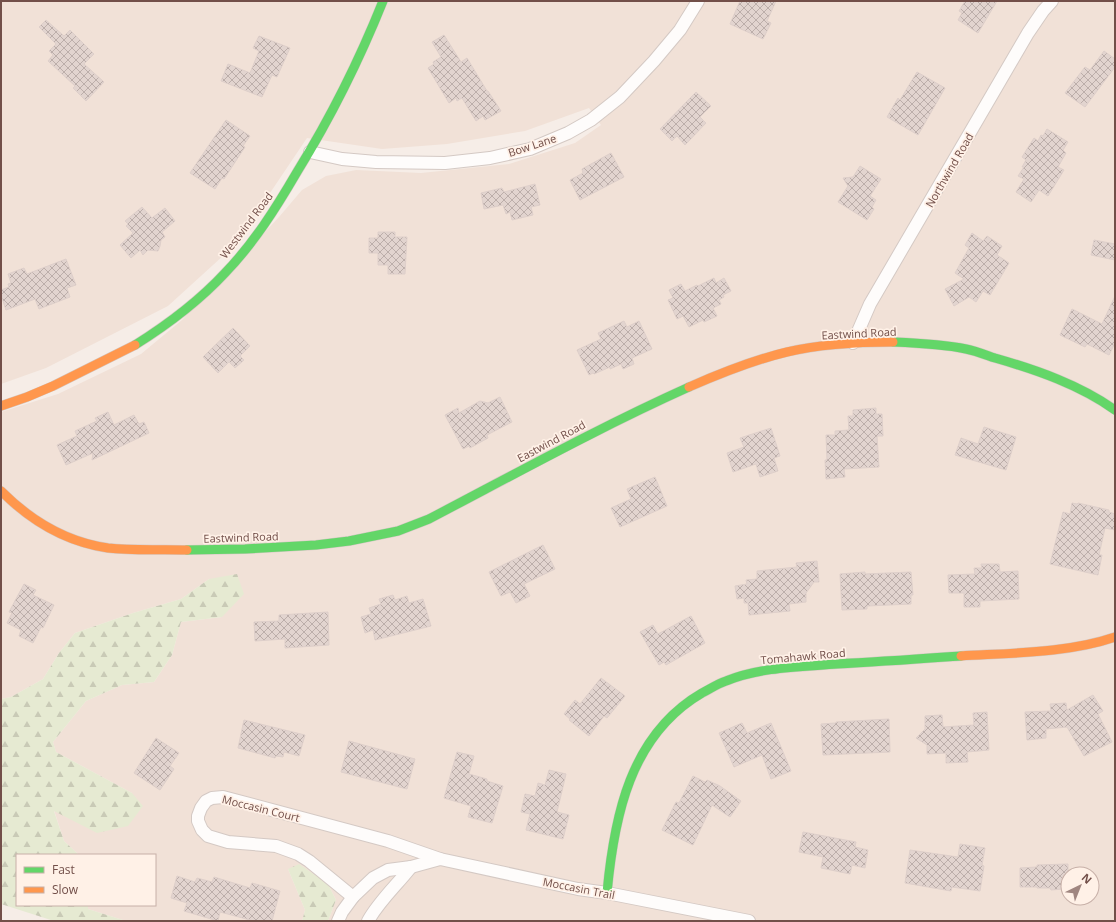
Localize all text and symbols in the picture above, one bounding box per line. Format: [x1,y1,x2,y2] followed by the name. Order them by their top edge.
[506,130,558,160] street label: Bow Lane
[922,130,976,210] street label: Northwind Road
[216,189,276,261] street label: Westwind Road
[821,324,897,342] street label: Eastwind Road
[514,417,588,465] street label: Eastwind Road
[203,528,279,546] street label: Eastwind Road
[760,645,846,667] street label: Tomahawk Road
[221,791,301,825] street label: Moccasin Court
[16,854,156,906] legend
[52,861,75,878] text: Fast
[1060,866,1100,906] north arrow
[1079,870,1096,887] text: N
[542,874,616,902] street label: Moccasin Trail
[52,881,79,898] text: Slow

